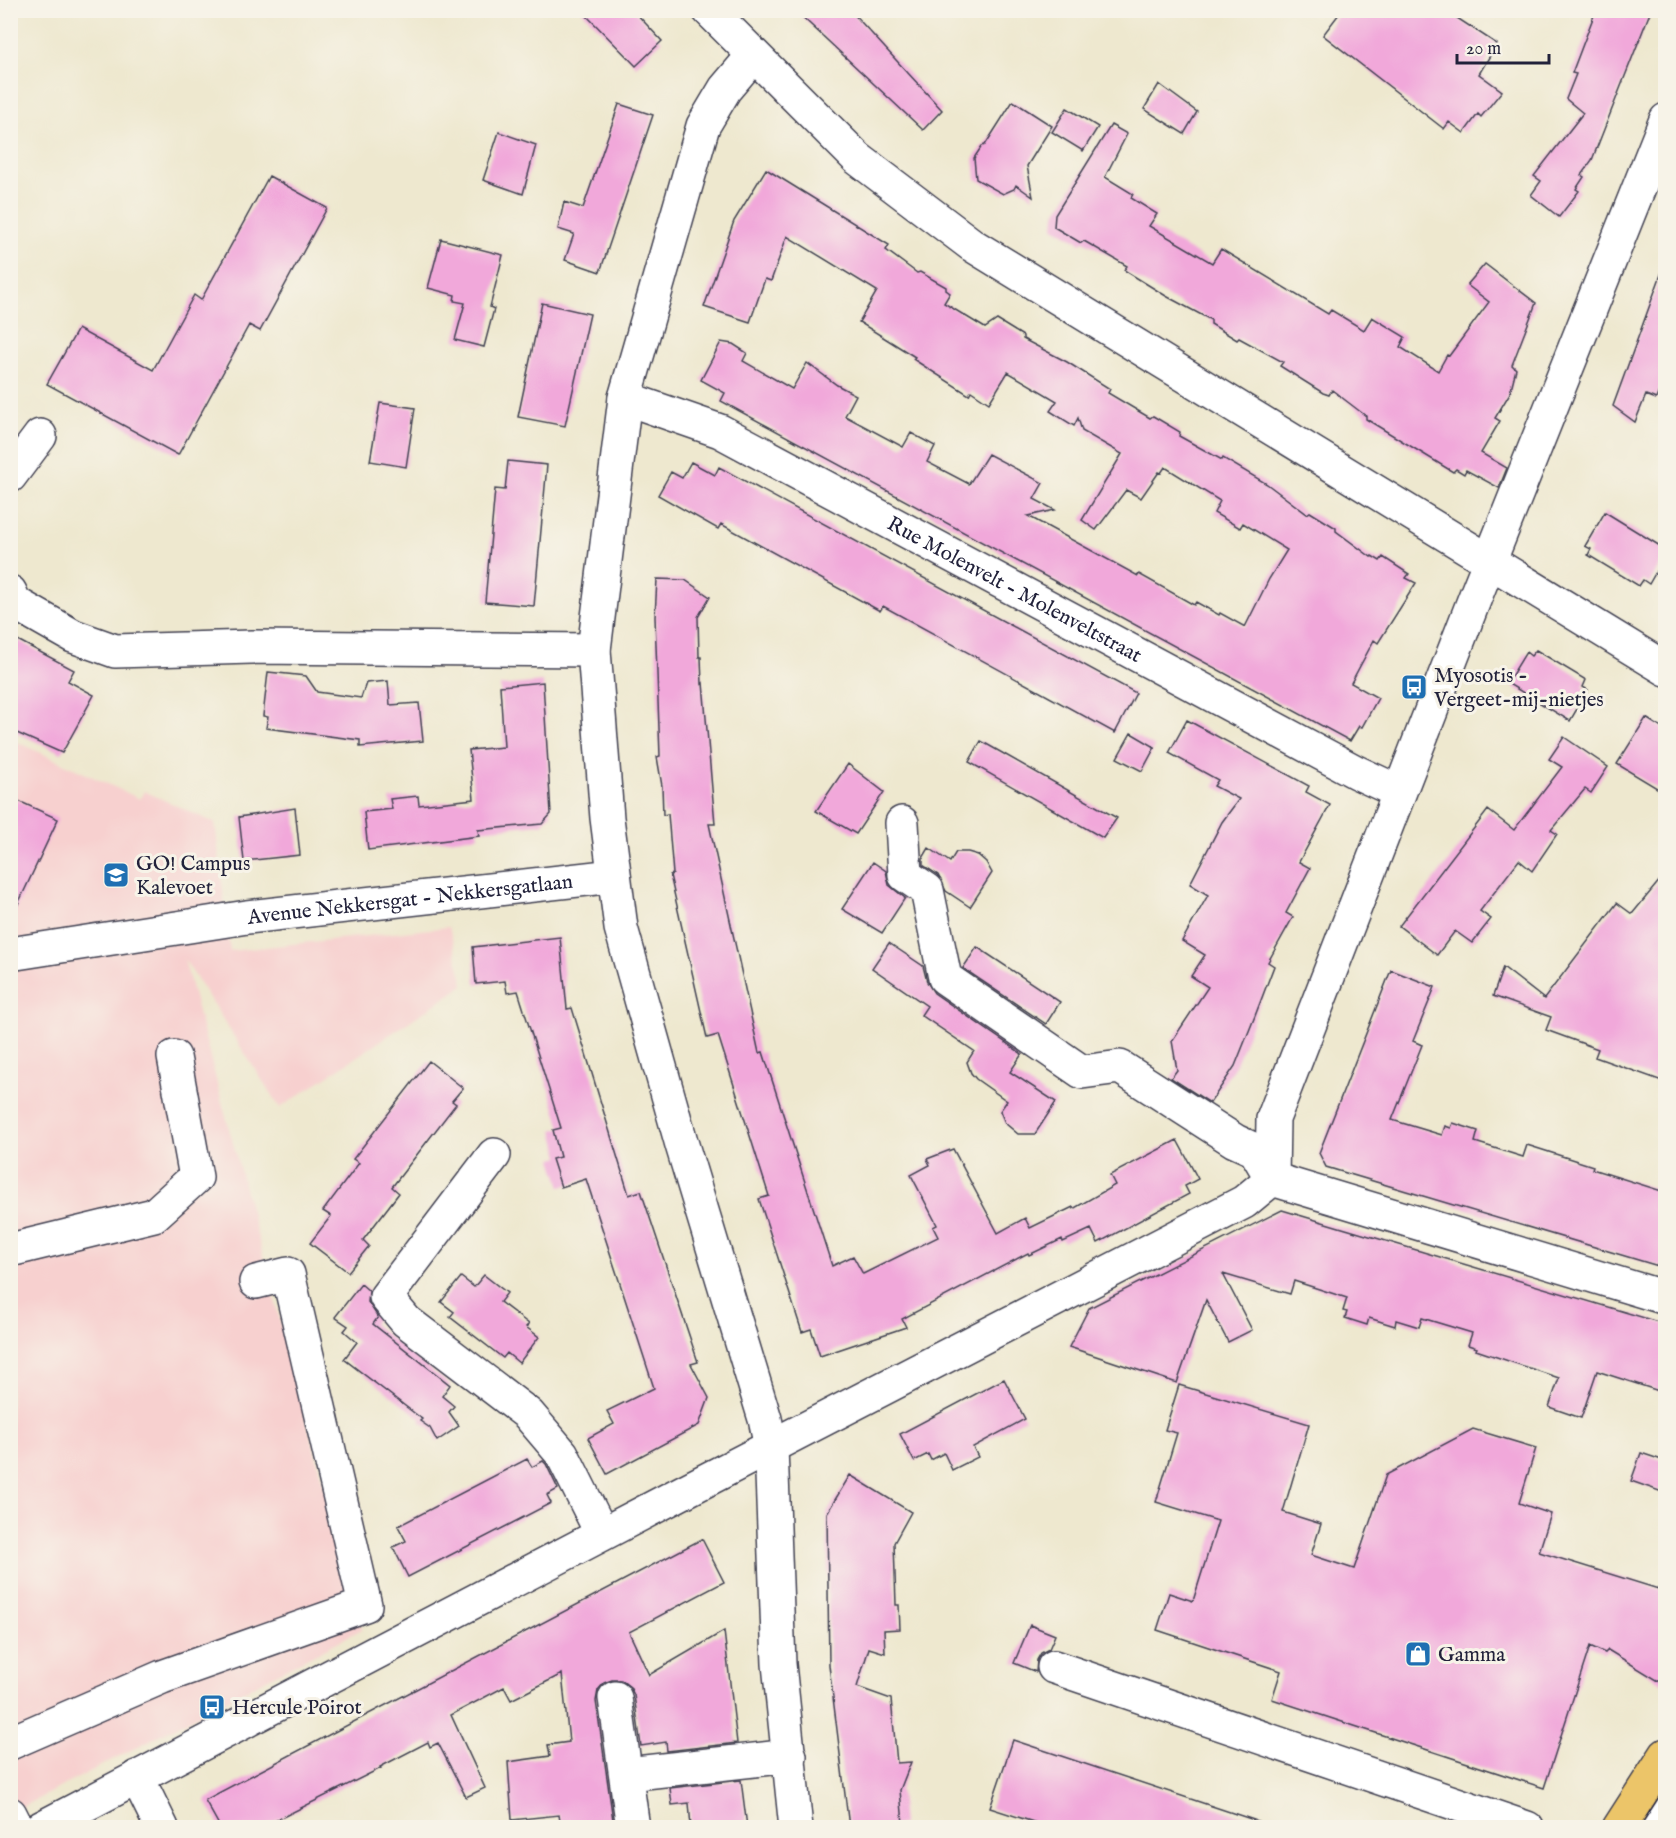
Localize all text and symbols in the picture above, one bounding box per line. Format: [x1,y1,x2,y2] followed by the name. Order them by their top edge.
[1457,27,1548,65] scale bar
[1466,38,1501,61] text: 20 m
[882,511,1146,670] street label: Rue Molenvelt - Molenveltstraat
[1433,663,1604,714] place label: Myosotis - Vergeet-mij-nietjes
[1399,672,1429,702] bus stop icon: Myosotis - Vergeet-mij-nietjes
[136,851,250,902] place label: GO! Campus Kalevoet
[101,860,131,890] school or university icon: GO! Campus Kalevoet
[245,869,574,932] street label: Avenue Nekkersgat - Nekkersgatlaan
[1403,1639,1433,1669] shop icon: Gamma
[1438,1642,1506,1669] place label: Gamma
[197,1692,227,1722] bus stop icon: Hercule Poirot
[232,1695,362,1722] place label: Hercule Poirot

